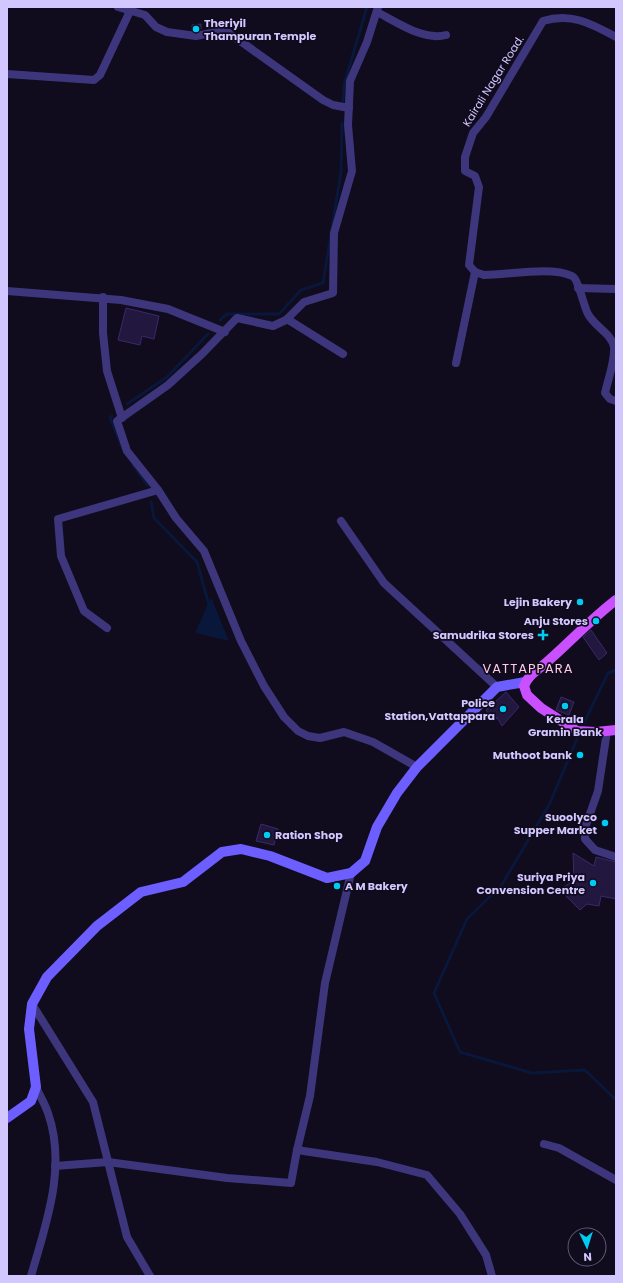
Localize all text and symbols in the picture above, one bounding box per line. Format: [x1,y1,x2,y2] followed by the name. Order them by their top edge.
[204,15,316,44] place label: Theriyil Thampuran Temple
[191,24,201,34] marker: Theriyil Thampuran Temple
[458,32,528,130] street label: Kairali Nagar Road.
[504,594,572,610] place label: Lejin Bakery
[575,597,585,607] marker: Lejin Bakery
[524,613,588,629] place label: Anju Stores
[591,616,601,626] marker: Anju Stores
[433,627,534,643] place label: Samudrika Stores
[537,629,549,641] marker: Samudrika Stores
[483,659,573,678] district label: VATTAPPARA
[385,695,495,724] place label: Police Station,Vattappara
[560,701,570,711] marker: Kerala Gramin Bank
[498,704,508,714] marker: Police Station,Vattappara
[528,711,602,740] place label: Kerala Gramin Bank
[493,747,572,763] place label: Muthoot bank
[575,750,585,760] marker: Muthoot bank
[514,809,598,838] place label: Suoolyco Supper Market
[600,818,610,828] marker: Suoolyco Supper Market
[275,827,343,843] place label: Ration Shop
[262,830,272,840] marker: Ration Shop
[476,869,585,898] place label: Suriya Priya Convension Centre
[345,878,408,894] place label: A M Bakery
[588,878,598,888] marker: Suriya Priya Convension Centre
[332,881,342,891] marker: A M Bakery
[567,1227,607,1267] north arrow
[583,1249,592,1265] text: N

